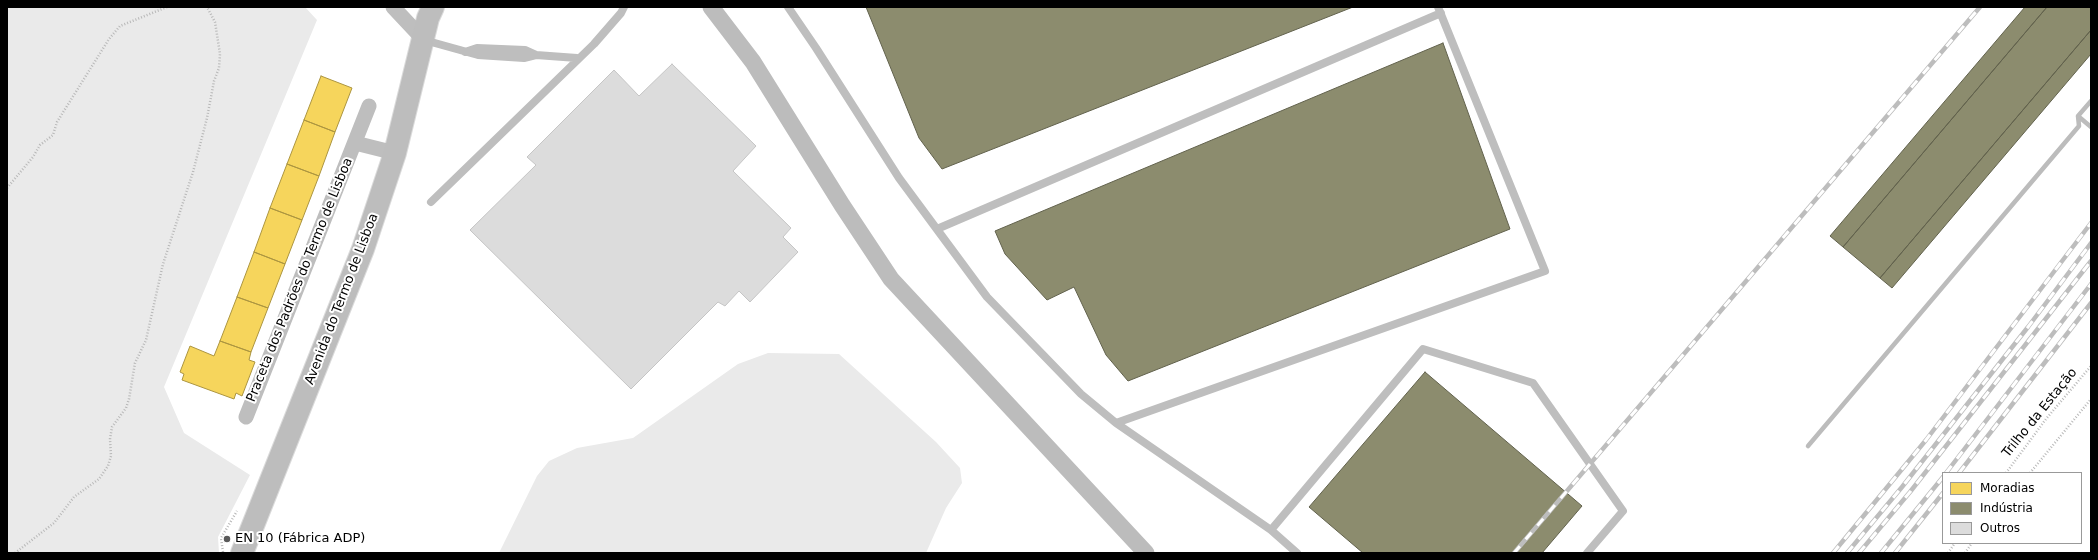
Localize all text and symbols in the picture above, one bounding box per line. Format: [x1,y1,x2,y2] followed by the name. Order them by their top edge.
[244,156,356,404] street label: Praceta dos Padrões do Termo de Lisboa
[302,211,382,387] street label: Avenida do Termo de Lisboa
[1999,365,2081,461] street label: Trilho da Estação
[1942,472,2082,544] legend
[1980,481,2035,495] text: Moradias
[1980,501,2033,515] text: Indústria
[1980,521,2020,535] text: Outros
[235,531,365,547] place label: EN 10 (Fábrica ADP)
[222,534,232,544] marker: EN 10 (Fábrica ADP)

